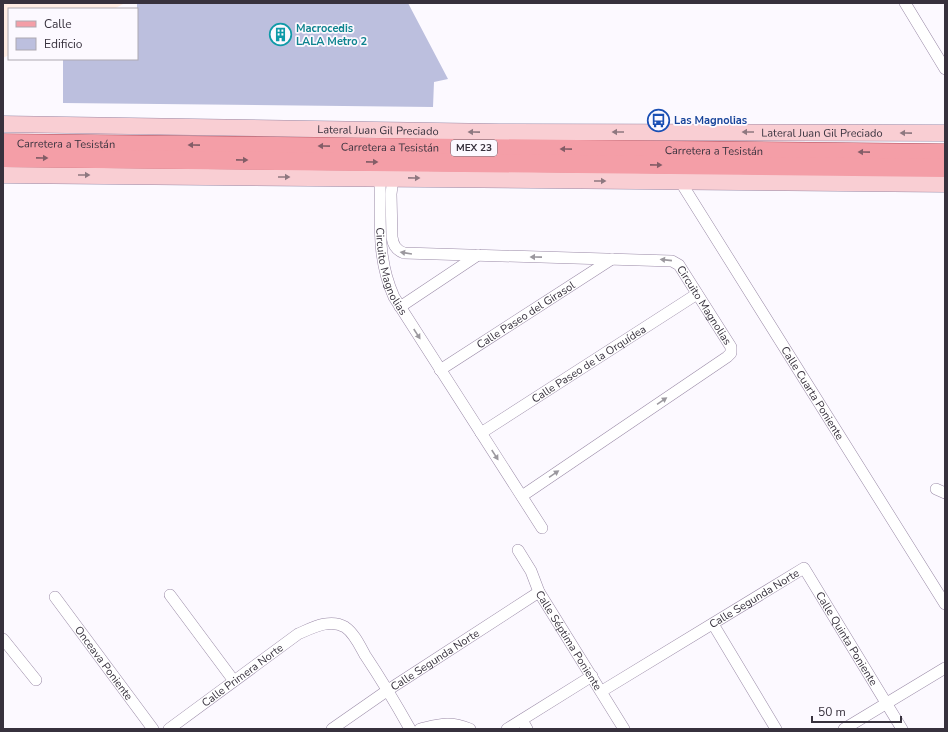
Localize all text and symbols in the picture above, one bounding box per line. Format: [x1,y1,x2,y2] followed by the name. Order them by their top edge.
[8,8,138,60] legend
[44,16,72,32] text: Calle
[268,21,294,47] building icon: Macrocedis LALA Metro 2
[296,21,368,49] place label: Macrocedis LALA Metro 2
[44,36,83,52] text: Edificio
[645,107,671,133] bus stop icon: Las Magnolias
[674,113,747,128] place label: Las Magnolias
[317,122,439,139] street label: Lateral Juan Gil Preciado
[761,125,883,140] street label: Lateral Juan Gil Preciado
[467,129,480,135] one-way arrow
[611,129,624,135] one-way arrow
[741,129,754,135] one-way arrow
[899,130,912,136] one-way arrow
[17,136,115,152] street label: Carretera a Tesistán
[341,139,439,155] street label: Carretera a Tesistán
[451,140,497,156] road number: MEX 23
[187,142,200,148] one-way arrow
[317,143,330,149] one-way arrow
[665,143,763,159] street label: Carretera a Tesistán
[559,146,572,152] one-way arrow
[858,149,870,156] one-way arrow
[36,155,48,162] one-way arrow
[236,157,249,163] one-way arrow
[366,159,379,165] one-way arrow
[650,162,663,168] one-way arrow
[78,172,90,179] one-way arrow
[278,174,291,180] one-way arrow
[408,175,421,181] one-way arrow
[594,178,607,184] one-way arrow
[373,227,411,318] street label: Circuito Magnolias
[400,250,413,256] one-way arrow
[529,254,542,260] one-way arrow
[660,257,672,264] one-way arrow
[674,262,735,348] street label: Circuito Magnolias
[474,277,578,352] street label: Calle Paseo del Girasol
[528,321,649,406] street label: Calle Paseo de la Orquídea
[413,329,421,339] one-way arrow
[778,343,848,443] street label: Calle Cuarta Poniente
[657,397,667,405] one-way arrow
[492,449,499,461] one-way arrow
[549,470,559,478] one-way arrow
[706,565,802,632] street label: Calle Segunda Norte
[532,587,606,693] street label: Calle Séptima Poniente
[813,589,881,688] street label: Calle Quinta Poniente
[71,623,137,703] street label: Onceava Poniente
[387,625,482,694] street label: Calle Segunda Norte
[199,640,286,710] street label: Calle Primera Norte
[812,698,901,724] scale bar
[818,704,846,720] text: 50 m

